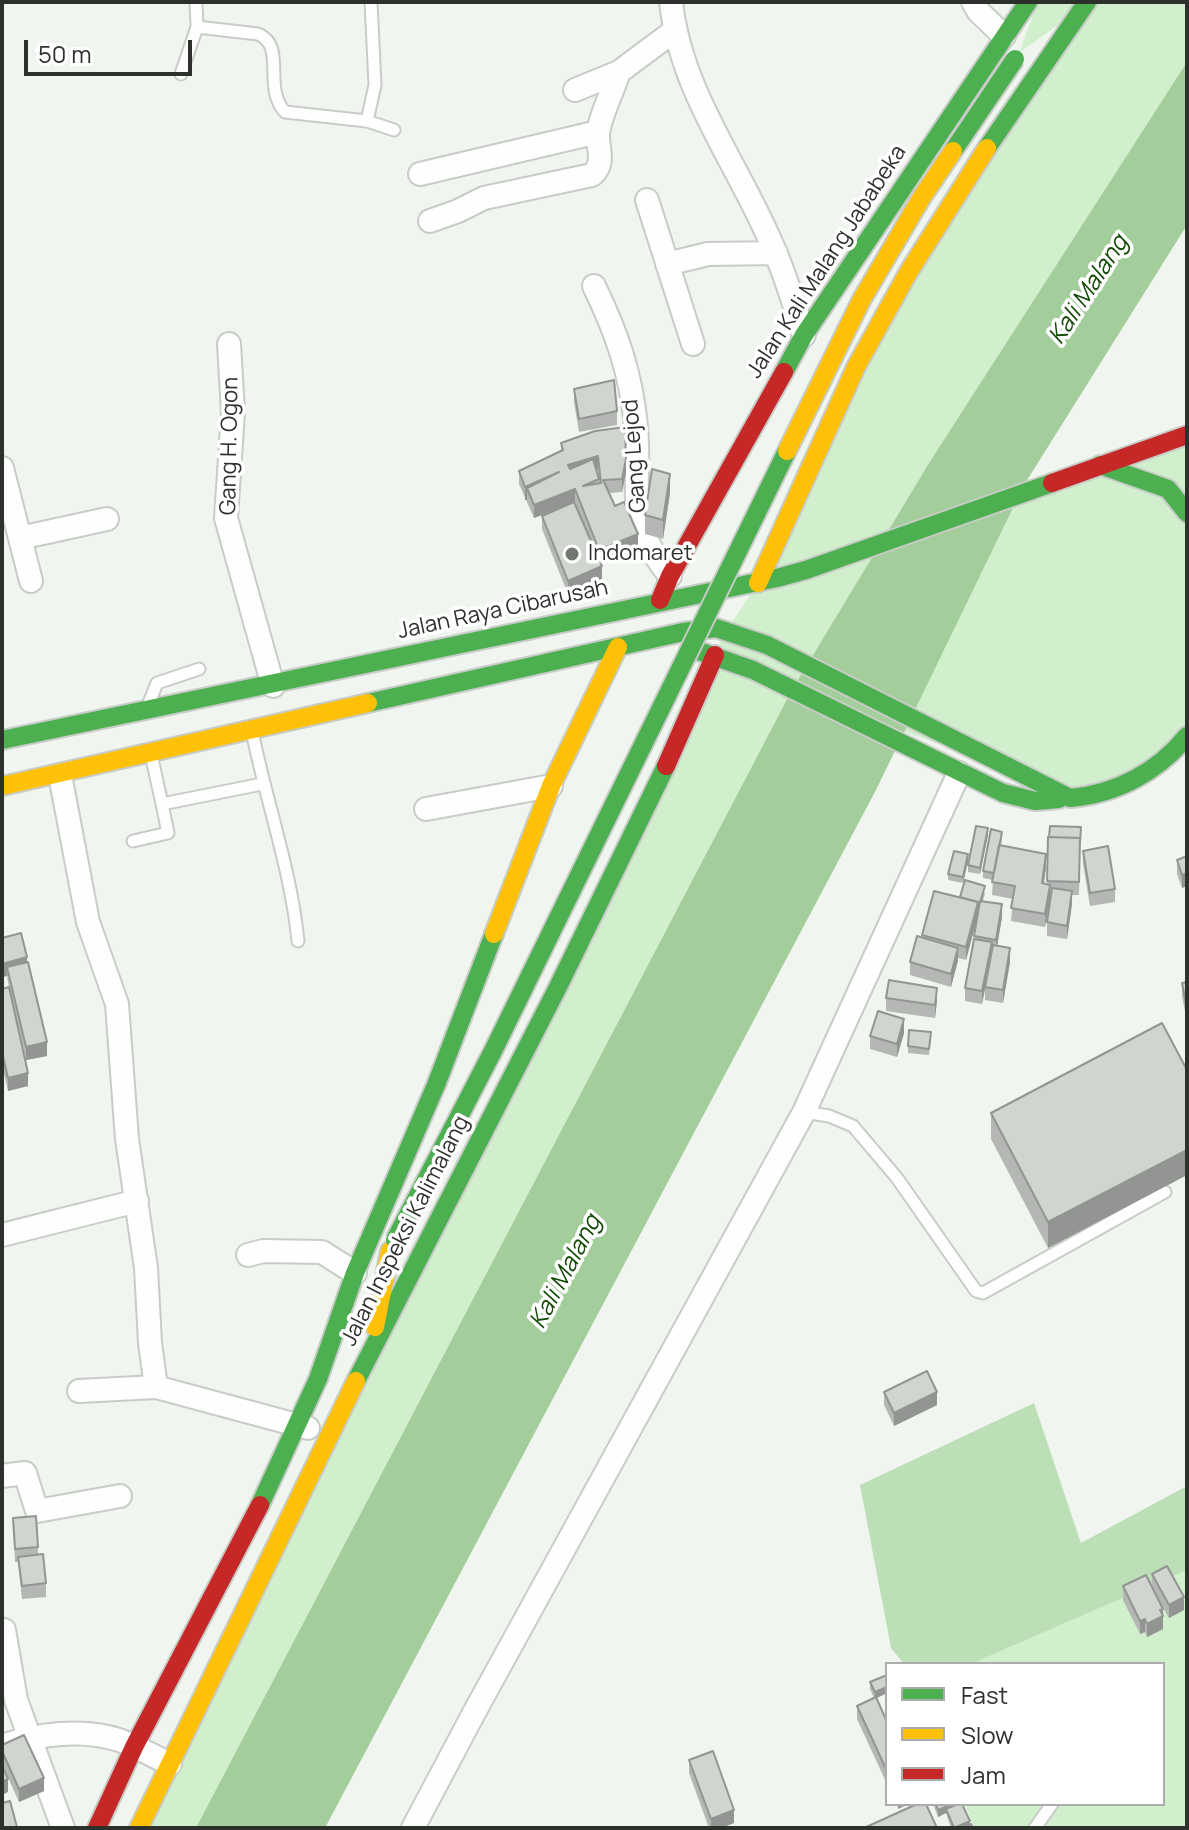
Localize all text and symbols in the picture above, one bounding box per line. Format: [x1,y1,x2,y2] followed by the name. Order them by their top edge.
[28,24,196,74] scale bar
[38,37,92,70] text: 50 m
[742,141,912,383] street label: Jalan Kali Malang Jababeka
[1043,230,1135,350] water label: Kali Malang
[216,377,244,515] street label: Gang H. Ogon
[618,398,652,514] street label: Gang Lejod
[588,541,692,567] place label: Indomaret
[563,545,581,563] marker: Indomaret
[395,575,611,645] street label: Jalan Raya Cibarusah
[336,1112,476,1350] street label: Jalan Inspeksi Kalimalang
[524,1210,608,1334] water label: Kali Malang
[885,1662,1165,1806] legend
[961,1678,1008,1711] text: Fast
[961,1718,1014,1751] text: Slow
[961,1758,1006,1791] text: Jam

